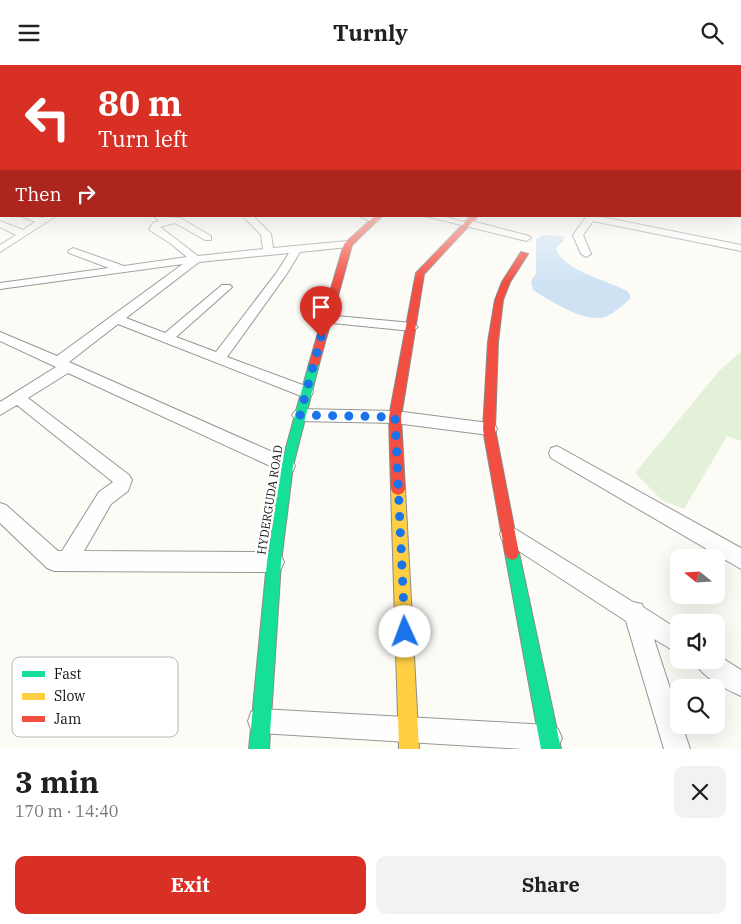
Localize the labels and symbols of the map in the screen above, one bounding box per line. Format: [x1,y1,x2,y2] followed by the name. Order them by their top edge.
[300,286,342,337] pin
[253,444,286,556] street label: HYDERGUDA ROAD
[670,549,725,604] north arrow
[378,605,430,657] position arrow
[12,657,178,737] legend
[54,665,82,683] text: Fast
[54,687,85,705] text: Slow
[54,710,81,728] text: Jam

